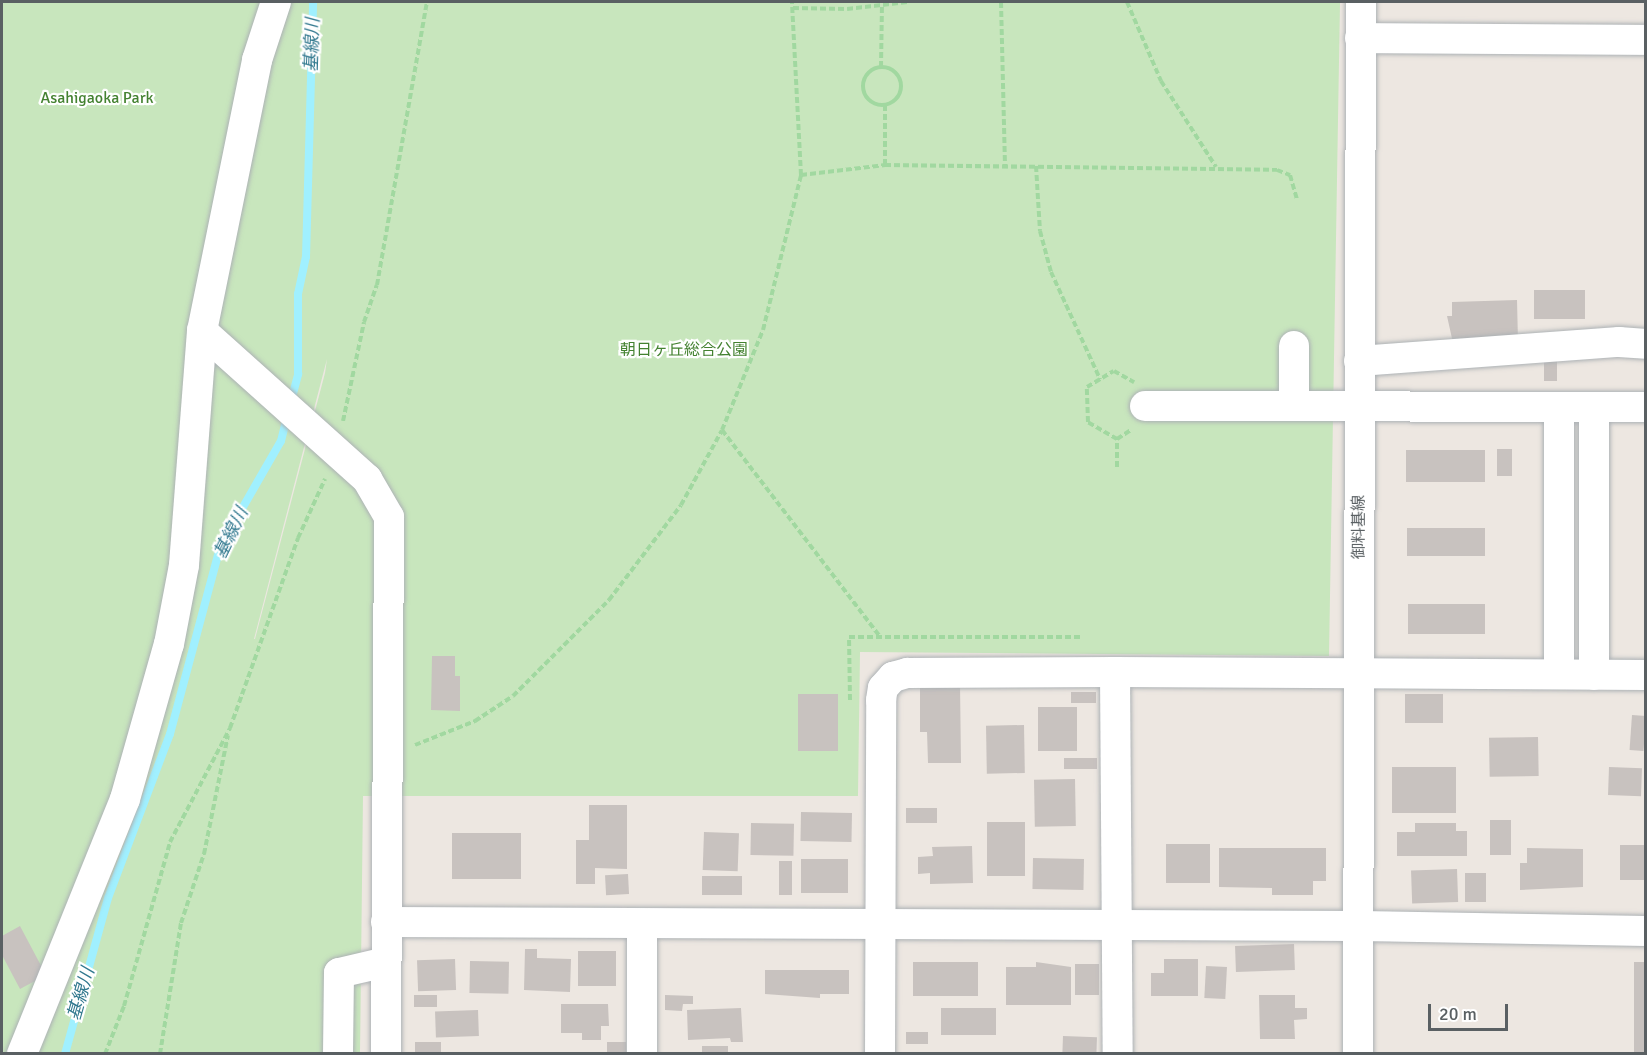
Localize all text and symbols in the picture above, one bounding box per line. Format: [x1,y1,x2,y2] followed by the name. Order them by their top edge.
[300,18,324,72] water label: 基線川
[40,88,154,108] park label: Asahigaoka Park
[620,340,748,360] park label: 朝日ヶ丘総合公園
[1349,495,1369,559] street label: 御料基線
[209,504,253,562] water label: 基線川
[63,965,99,1023] water label: 基線川
[1431,992,1510,1030] scale bar
[1439,1003,1477,1025] text: 20 m

